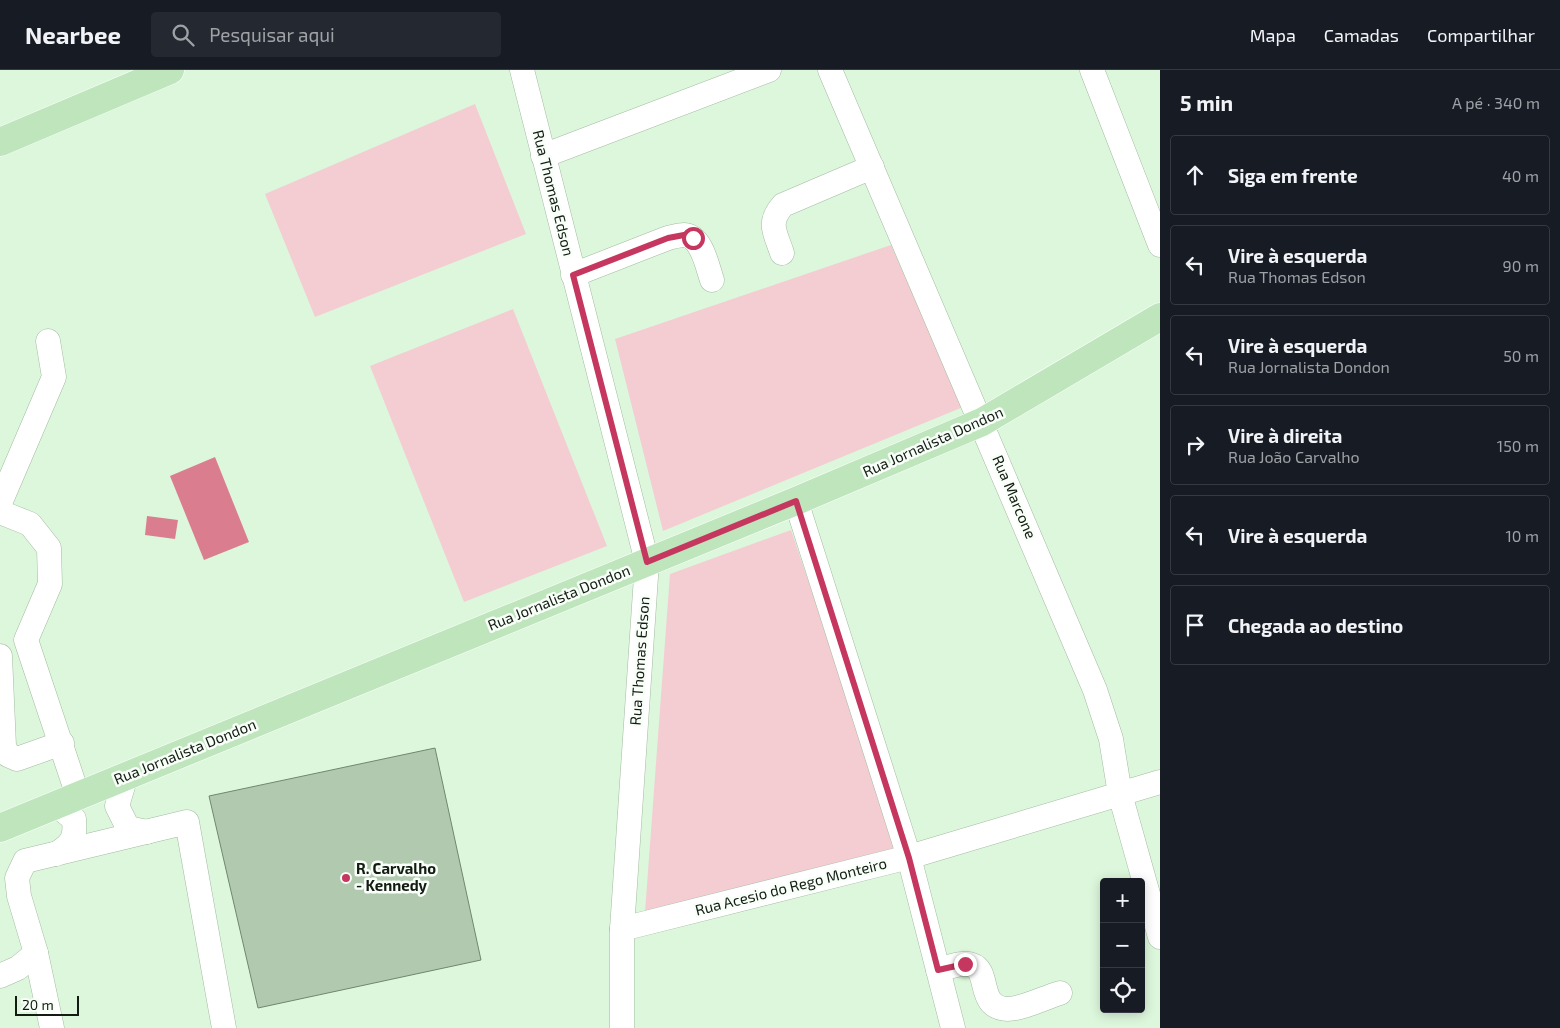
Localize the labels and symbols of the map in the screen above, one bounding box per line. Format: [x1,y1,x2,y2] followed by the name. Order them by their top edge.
[530,128,578,258] street label: Rua Thomas Edson
[682,227,705,250] route start
[860,402,1006,480] street label: Rua Jornalista Dondon
[989,452,1041,541] street label: Rua Marcone
[485,560,632,634] street label: Rua Jornalista Dondon
[626,596,652,726] street label: Rua Thomas Edson
[111,714,258,788] street label: Rua Jornalista Dondon
[693,853,888,919] street label: Rua Acesio do Rego Monteiro
[356,859,436,895] place label: R. Carvalho - Kennedy
[340,872,352,884] marker: R. Carvalho - Kennedy
[954,953,977,976] route end
[15,993,79,1016] scale bar

